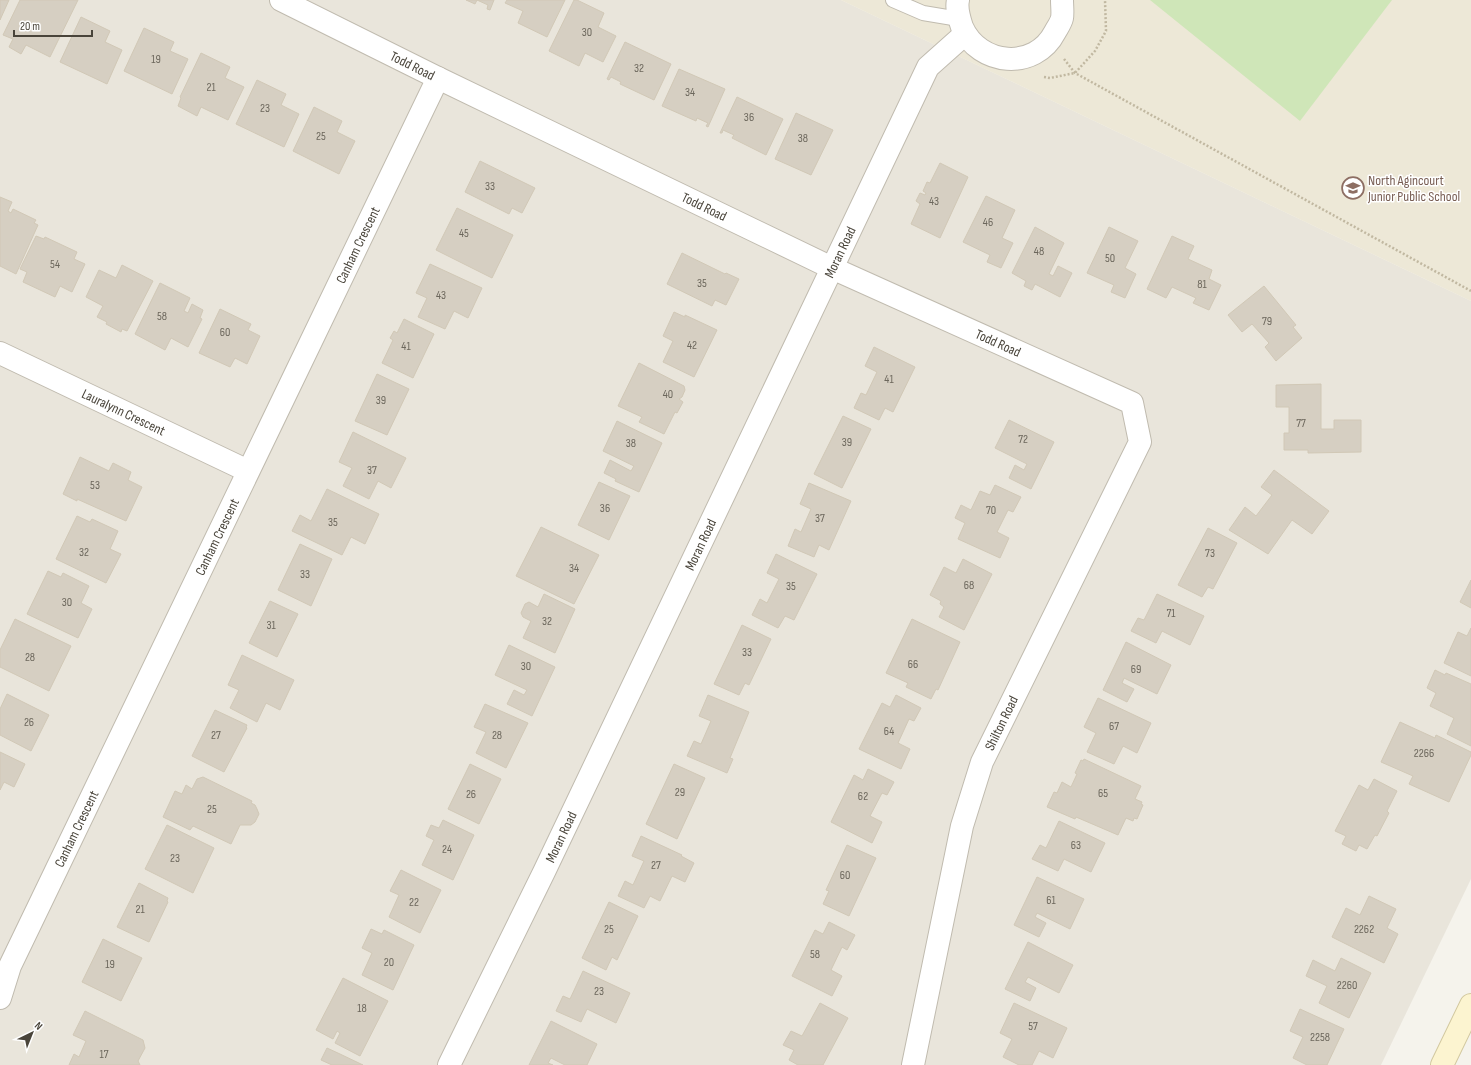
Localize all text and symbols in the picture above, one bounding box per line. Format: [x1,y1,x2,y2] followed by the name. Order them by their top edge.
[14,12,92,38] scale bar
[20,19,40,34] text: 20 m
[582,25,592,40] house number: 30
[387,48,438,84] street label: Todd Road
[151,52,161,67] house number: 19
[634,61,644,76] house number: 32
[206,80,216,95] house number: 21
[685,85,695,100] house number: 34
[260,101,270,116] house number: 23
[744,110,754,125] house number: 36
[316,129,326,144] house number: 25
[798,131,808,146] house number: 38
[1367,172,1460,205] place label: North Agincourt Junior Public School
[1340,175,1366,201] school or university icon: North Agincourt Junior Public School
[485,179,495,194] house number: 33
[679,189,730,225] street label: Todd Road
[929,194,939,209] house number: 43
[332,204,384,286] street label: Canham Crescent
[983,215,993,230] house number: 46
[821,224,860,281] street label: Moran Road
[459,226,469,241] house number: 45
[1034,244,1044,259] house number: 48
[1105,251,1115,266] house number: 50
[50,257,60,272] house number: 54
[697,276,707,291] house number: 35
[1197,277,1208,292] house number: 81
[436,288,446,303] house number: 43
[157,309,167,324] house number: 58
[1262,314,1272,329] house number: 79
[220,325,230,340] house number: 60
[973,326,1023,361] street label: Todd Road
[687,338,697,353] house number: 42
[401,339,411,354] house number: 41
[884,372,894,387] house number: 41
[79,385,168,439] street label: Lauralynn Crescent
[663,387,673,402] house number: 40
[376,393,386,408] house number: 39
[1296,416,1306,431] house number: 77
[1018,432,1028,447] house number: 72
[842,435,852,450] house number: 39
[626,436,636,451] house number: 38
[367,463,377,478] house number: 37
[90,478,100,493] house number: 53
[192,496,243,578] street label: Canham Crescent
[600,501,610,516] house number: 36
[986,503,996,518] house number: 70
[815,511,825,526] house number: 37
[328,515,338,530] house number: 35
[681,516,720,573] street label: Moran Road
[79,545,89,560] house number: 32
[1205,546,1215,561] house number: 73
[569,561,579,576] house number: 34
[300,567,310,582] house number: 33
[964,578,974,593] house number: 68
[786,579,796,594] house number: 35
[62,595,72,610] house number: 30
[1166,606,1176,621] house number: 71
[542,614,552,629] house number: 32
[266,618,276,633] house number: 31
[742,645,752,660] house number: 33
[25,650,35,665] house number: 28
[908,657,918,672] house number: 66
[521,659,531,674] house number: 30
[1131,662,1141,677] house number: 69
[981,693,1022,753] street label: Shilton Road
[24,715,34,730] house number: 26
[1109,719,1119,734] house number: 67
[884,724,894,739] house number: 64
[211,728,221,743] house number: 27
[492,728,502,743] house number: 28
[1414,746,1434,761] house number: 2266
[675,785,685,800] house number: 29
[1098,786,1108,801] house number: 65
[466,787,476,802] house number: 26
[51,788,102,870] street label: Canham Crescent
[858,789,868,804] house number: 62
[207,802,217,817] house number: 25
[542,809,581,866] street label: Moran Road
[1071,838,1081,853] house number: 63
[442,842,452,857] house number: 24
[170,851,180,866] house number: 23
[651,858,661,873] house number: 27
[840,868,850,883] house number: 60
[1046,893,1057,908] house number: 61
[409,895,419,910] house number: 22
[135,902,145,917] house number: 21
[604,922,614,937] house number: 25
[1354,922,1374,937] house number: 2262
[810,947,820,962] house number: 58
[384,955,394,970] house number: 20
[105,957,115,972] house number: 19
[1337,978,1357,993] house number: 2260
[594,984,604,999] house number: 23
[357,1001,367,1016] house number: 18
[12,1013,52,1053] north arrow
[32,1019,45,1033] text: N
[1028,1019,1038,1034] house number: 57
[1310,1030,1330,1045] house number: 2258
[100,1047,109,1062] house number: 17

